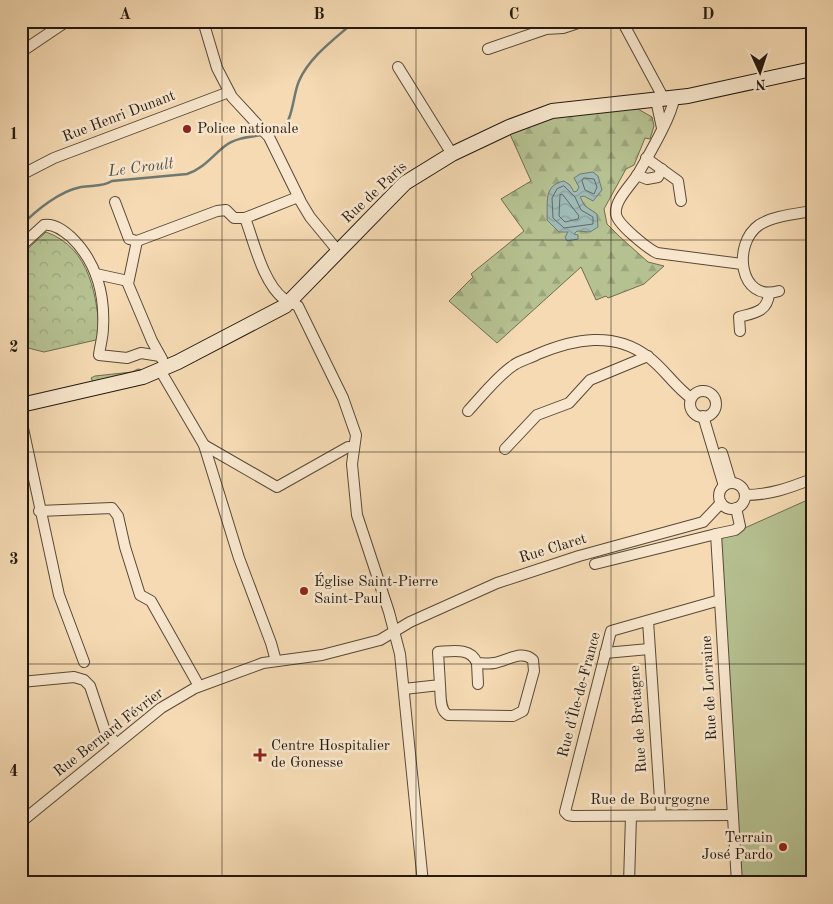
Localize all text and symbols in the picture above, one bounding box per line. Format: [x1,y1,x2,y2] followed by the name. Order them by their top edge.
[119,7,131,23] text: A
[313,7,325,23] text: B
[509,7,519,23] text: C
[702,7,714,23] text: D
[736,48,786,98] north arrow
[755,77,766,91] text: N
[60,89,178,145] street label: Rue Henri Dunant
[197,122,298,137] place label: Police nationale
[181,123,193,135] marker: Police nationale
[9,127,19,143] text: 1
[106,156,176,180] water label: Le Croult
[340,159,410,227] street label: Rue de Paris
[9,340,19,356] text: 2
[517,532,589,566] street label: Rue Claret
[9,552,19,568] text: 3
[314,572,438,607] place label: Église Saint-Pierre Saint-Paul
[298,585,310,597] marker: Église Saint-Pierre Saint-Paul
[553,630,604,759] street label: Rue d'Île-de-France
[700,635,720,741] street label: Rue de Lorraine
[628,665,650,773] street label: Rue de Bretagne
[52,686,166,780] street label: Rue Bernard Février
[271,739,390,771] place label: Centre Hospitalier de Gonesse
[253,748,267,762] marker: Centre Hospitalier de Gonesse
[9,764,19,780] text: 4
[590,793,710,808] street label: Rue de Bourgogne
[701,831,773,863] place label: Terrain José Pardo
[777,841,789,853] marker: Terrain José Pardo

